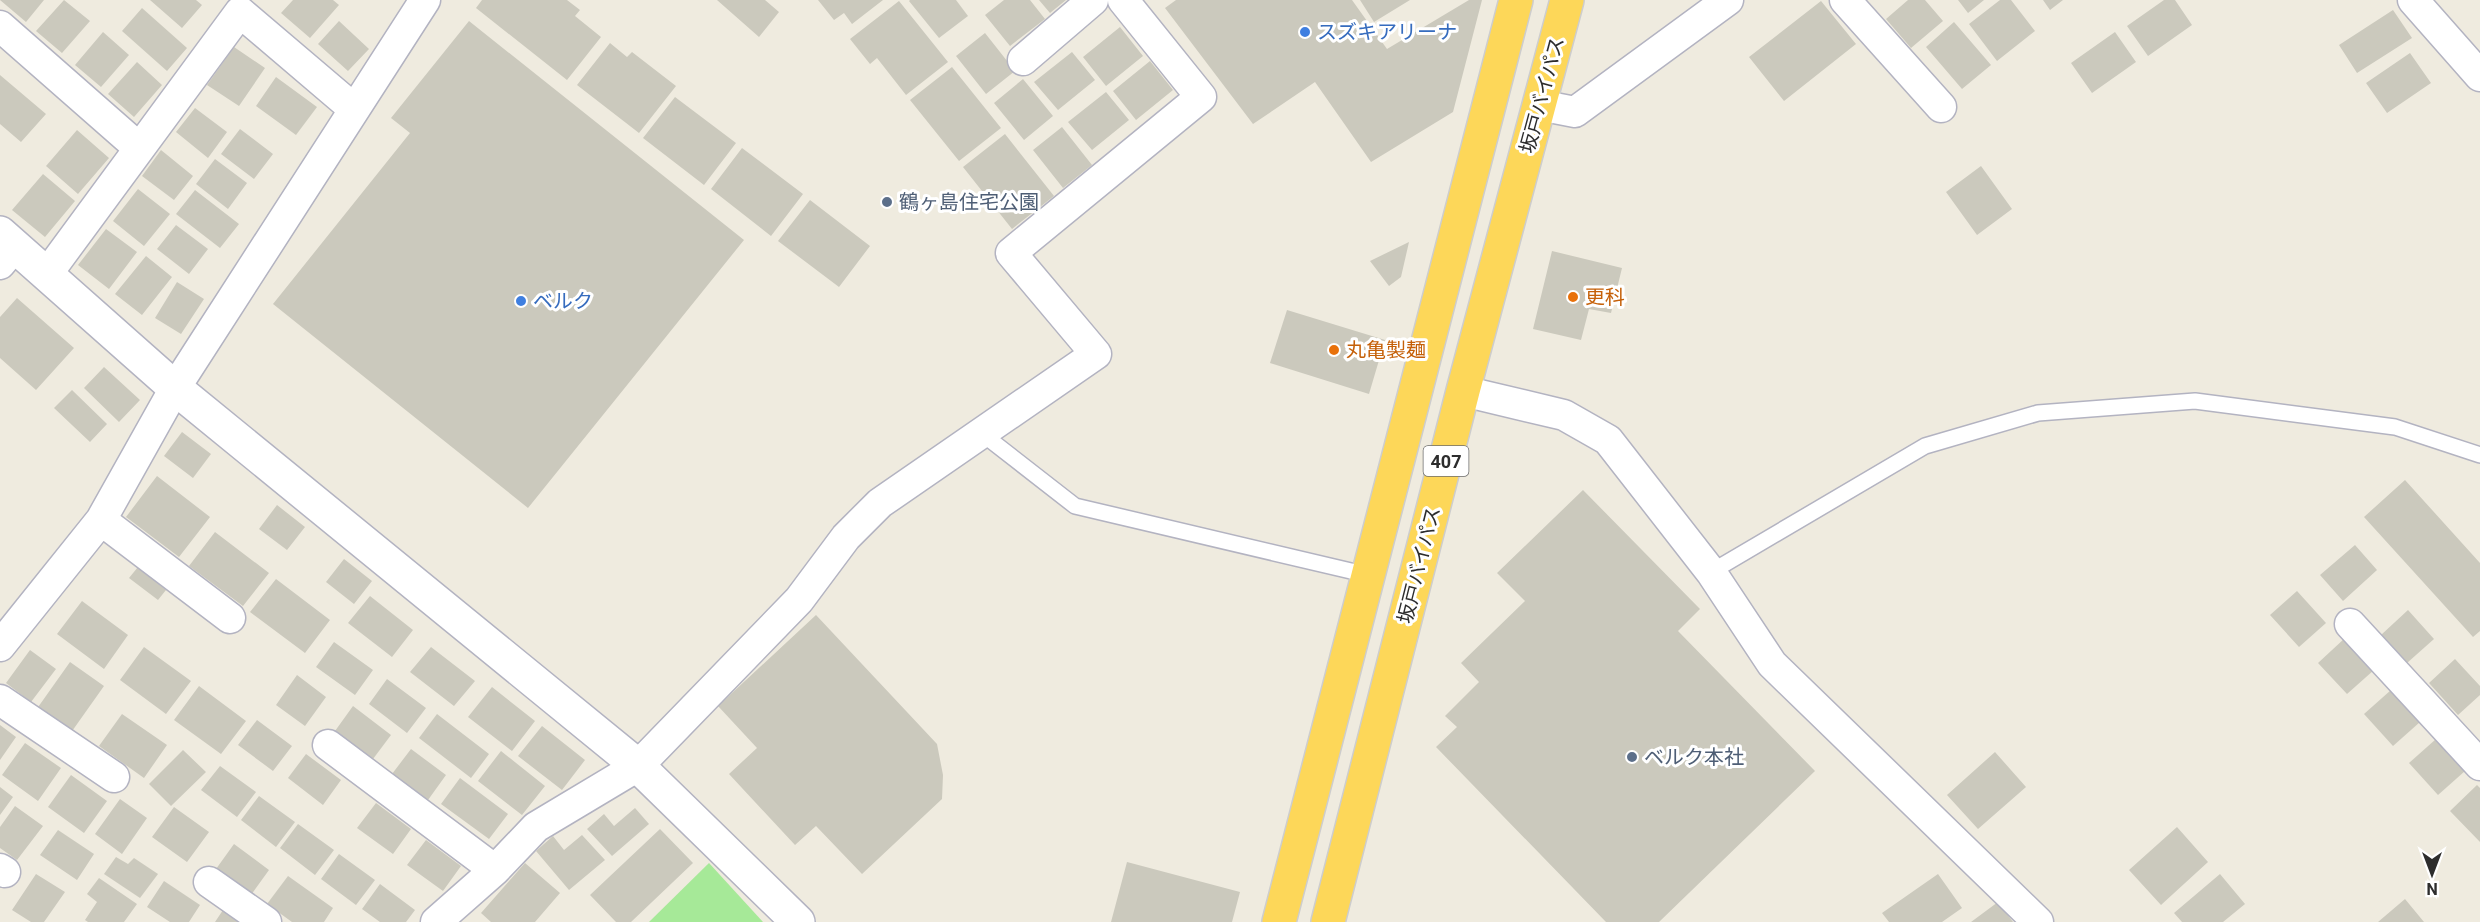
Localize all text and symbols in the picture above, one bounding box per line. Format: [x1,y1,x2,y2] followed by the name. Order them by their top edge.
[1317,20,1457,44] place label: スズキアリーナ
[1298,25,1312,39] marker: スズキアリーナ
[1515,34,1569,156] street label: 坂戸バイパス
[899,190,1039,214] place label: 鶴ヶ島住宅公園
[880,195,894,209] marker: 鶴ヶ島住宅公園
[1585,285,1625,309] place label: 更科
[533,289,593,313] place label: ベルク
[1566,290,1580,304] marker: 更科
[514,294,528,308] marker: ベルク
[1346,338,1426,362] place label: 丸亀製麺
[1327,343,1341,357] marker: 丸亀製麺
[1424,446,1468,476] road number: 407
[1393,504,1445,626] street label: 坂戸バイパス
[1644,745,1744,769] place label: ベルク本社
[1625,750,1639,764] marker: ベルク本社
[2402,844,2462,904] north arrow
[2426,879,2438,898] text: N

